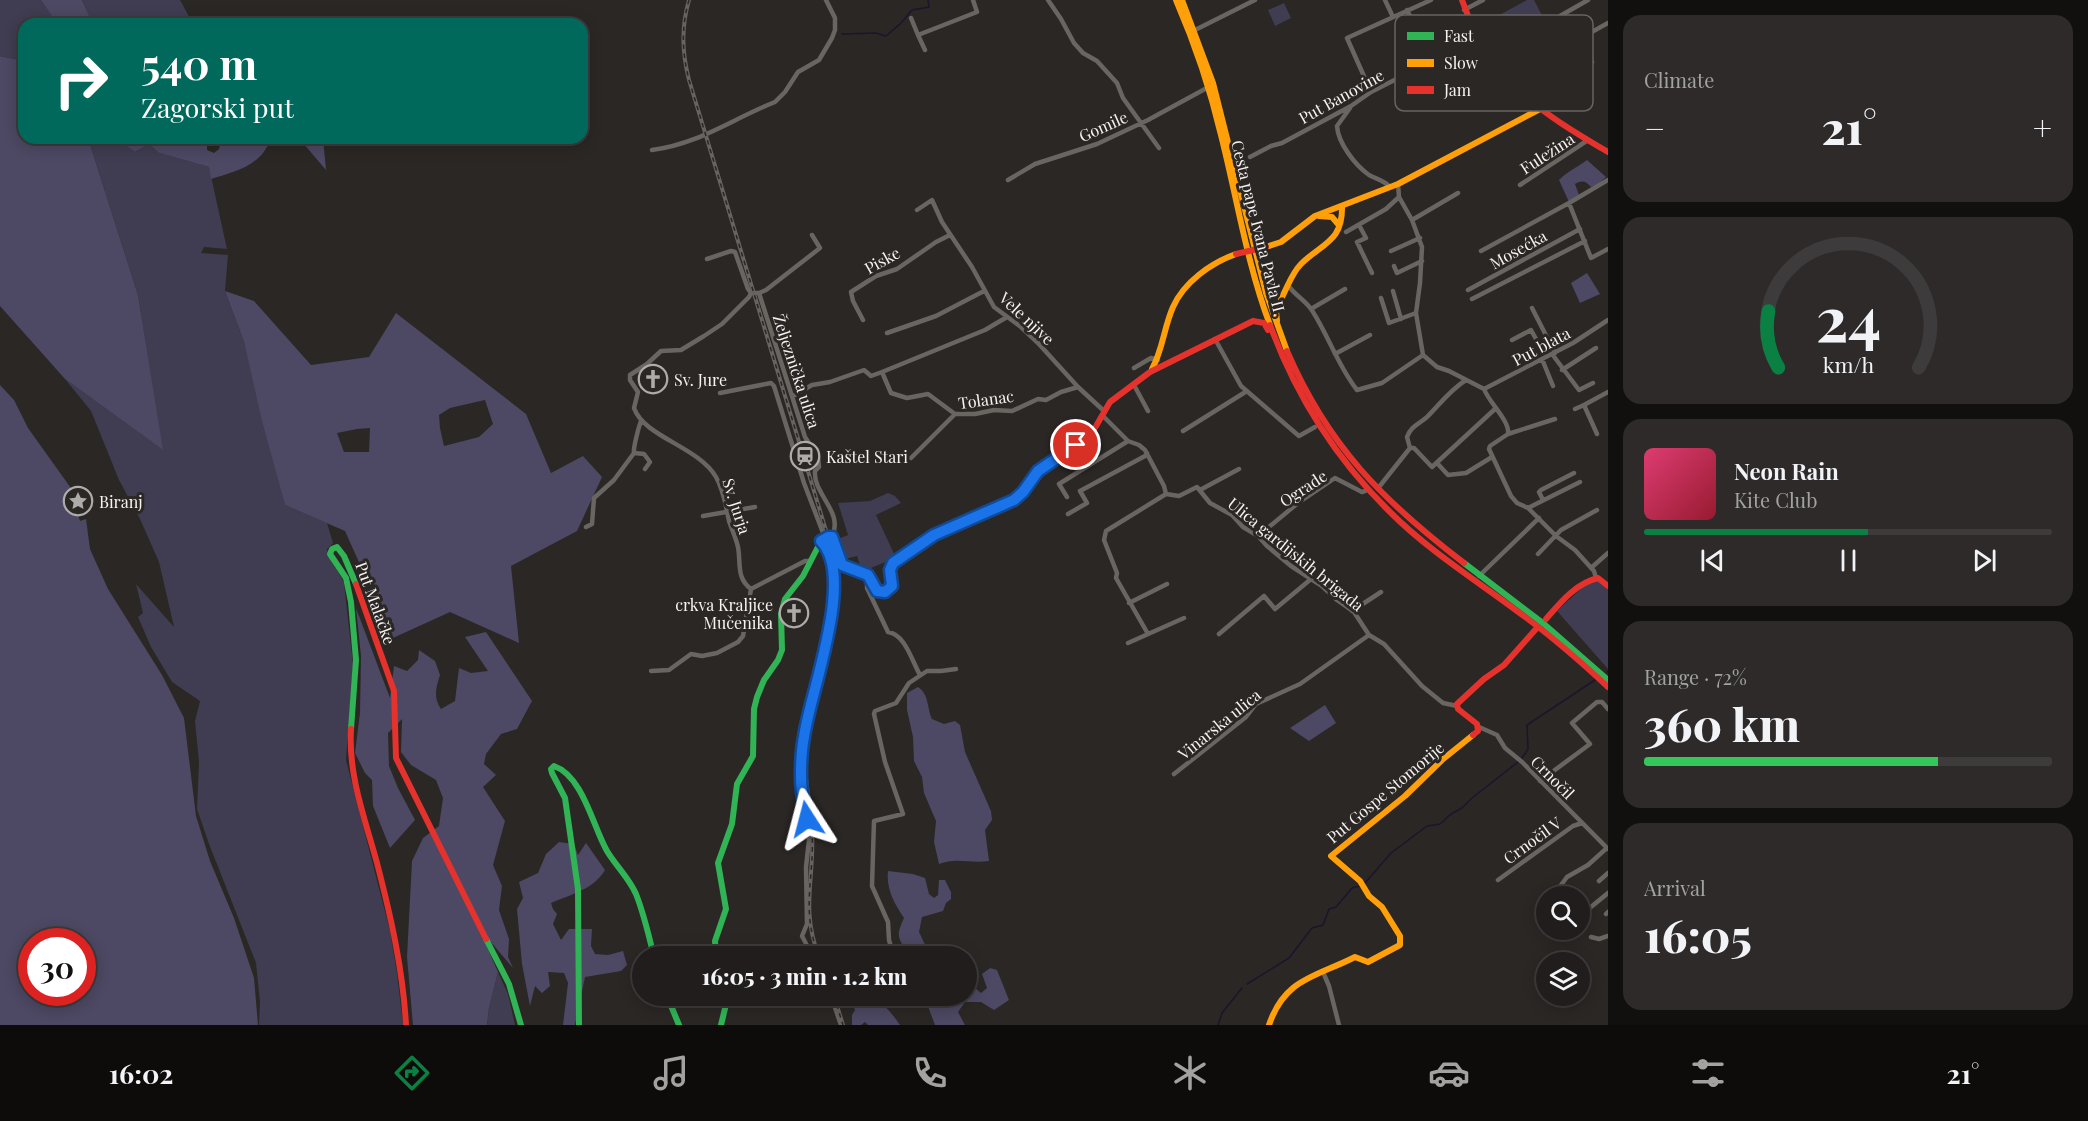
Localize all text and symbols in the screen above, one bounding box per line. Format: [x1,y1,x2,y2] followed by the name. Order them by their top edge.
[1395,15,1593,111] legend
[1444,25,1474,46] text: Fast
[141,35,257,91] text: 540 m
[42,42,120,120] icon: right
[1444,52,1479,73] text: Slow
[1295,64,1387,128] street label: Put Banovine
[1644,66,1714,93] text: Climate
[1443,79,1471,100] text: Jam
[141,89,294,125] text: Zagorski put
[1821,96,1877,156] text: 21°
[1644,105,1665,149] text: −
[2033,105,2052,149] text: +
[1075,106,1131,146] street label: Gomile
[1516,128,1578,178] street label: Fuležina
[1227,138,1291,318] street label: Cesta pape Ivana Pavla II.
[1486,225,1550,273] street label: Mosećka
[860,242,904,278] street label: Piske
[1815,274,1881,358] text: 24
[994,286,1059,349] street label: Vele njive
[769,311,825,431] street label: Željeznička ulica
[1508,322,1574,370] street label: Put blata
[1822,350,1874,378] text: km/h
[637,363,669,395] church icon: Sv. Jure
[674,369,727,390] place label: Sv. Jure
[957,385,1015,413] street label: Tolanac
[1050,419,1101,470] pin
[1059,428,1092,461] icon: arrive
[789,440,821,472] station icon: Kaštel Stari
[826,446,908,467] place label: Kaštel Stari
[1734,456,1839,486] text: Neon Rain
[1275,465,1331,511] street label: Ograde
[718,475,756,537] street label: Sv. Jurja
[62,485,94,517] place icon: Biranj
[1734,486,1818,513] text: Kite Club
[99,491,143,512] place label: Biranj
[1224,493,1368,615] street label: Ulica gardijskih brigada
[1696,544,1729,577] icon: previous
[1832,544,1865,577] icon: pause
[1968,544,2001,577] icon: next
[351,559,401,647] street label: Put Malačke
[675,594,773,633] place label: crkva Kraljice Mučenika
[778,597,810,629] church icon: crkva Kraljice Mučenika
[1644,663,1747,690] text: Range · 72%
[1172,684,1265,765] street label: Vinarska ulica
[1644,693,1800,753] text: 360 km
[1322,737,1448,847] street label: Put Gospe Stomorije
[1527,751,1580,804] street label: Crnočil
[775,787,839,851] position arrow
[1499,811,1566,868] street label: Crnočil V
[1644,874,1706,901] text: Arrival
[1536,886,1590,1006] map controls
[1536,886,1590,940] button: search
[1644,904,1752,964] text: 16:05
[18,928,96,1006] speed limit sign: 30
[1536,952,1590,1006] button: layers
[702,961,907,991] text: 16:05 · 3 min · 1.2 km
[391,1052,433,1094] icon: directions
[650,1052,692,1094] icon: music
[909,1052,951,1094] icon: phone
[1169,1052,1211,1094] icon: climate
[1428,1052,1470,1094] icon: car
[1687,1052,1729,1094] icon: filters
[109,1055,174,1091] text: 16:02
[1947,1055,1979,1091] text: 21°

